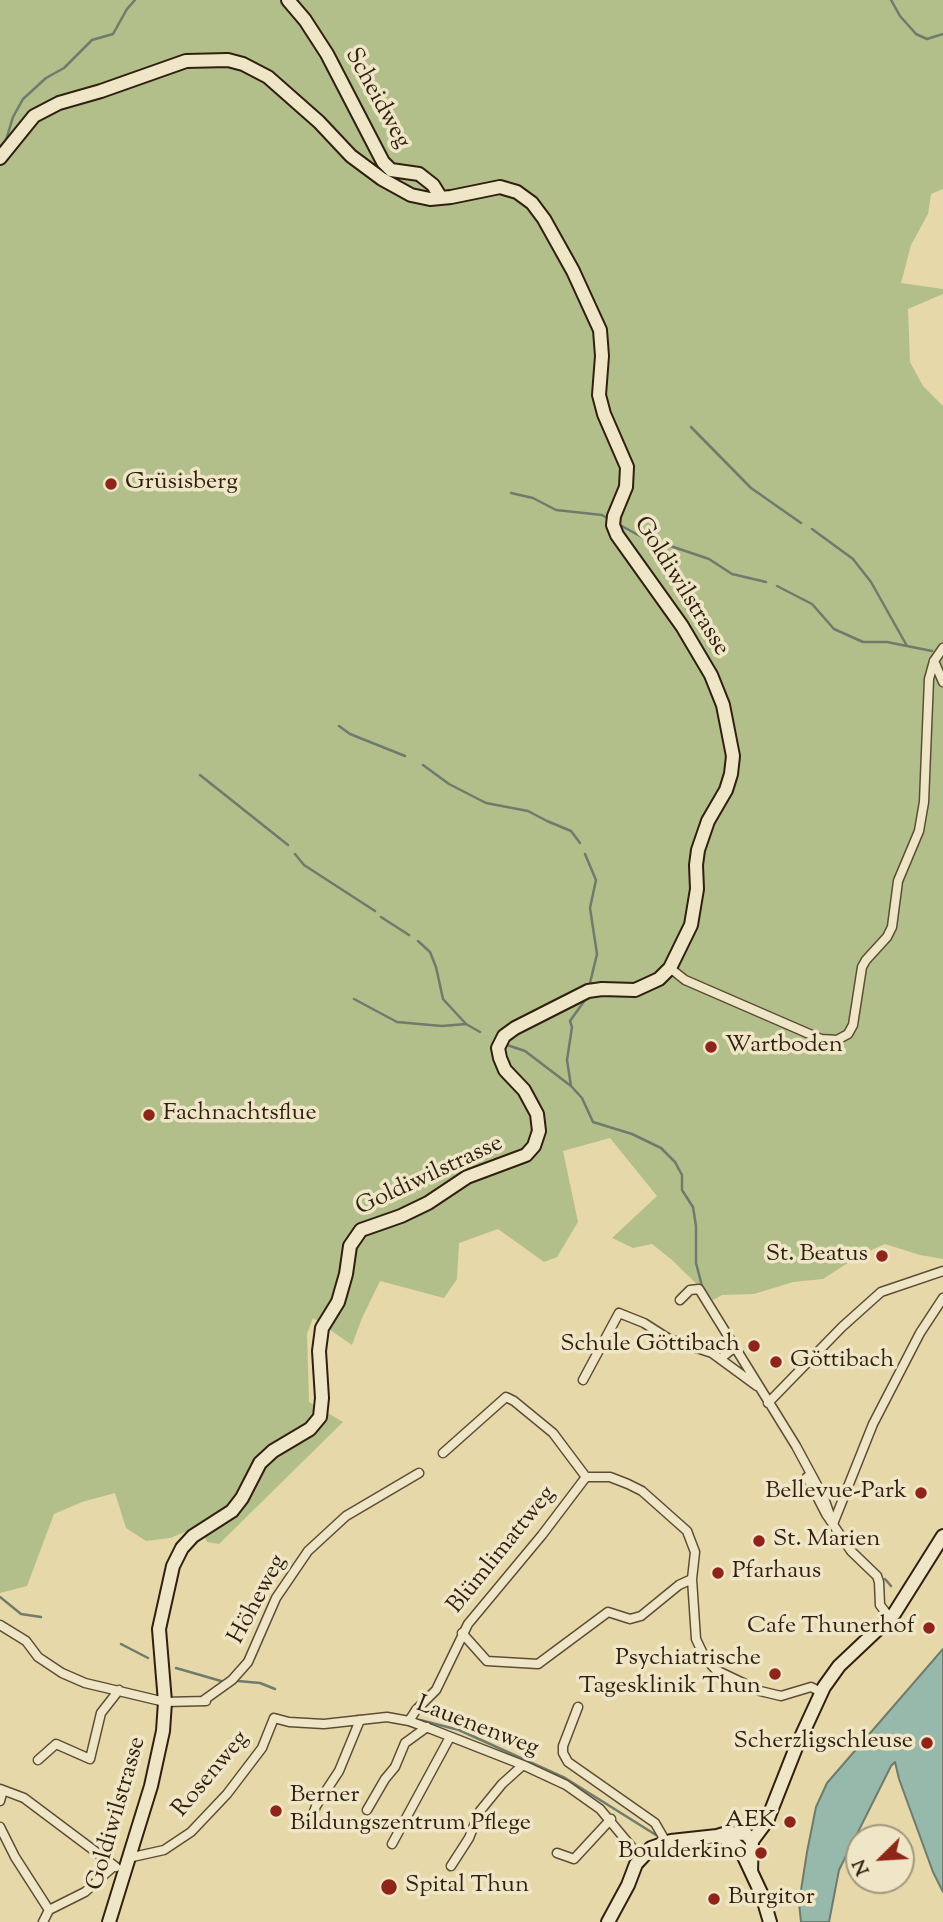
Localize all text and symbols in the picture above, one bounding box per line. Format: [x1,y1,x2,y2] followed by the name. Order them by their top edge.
[337,44,415,154] street label: Scheidweg
[125,470,238,498] place label: Grüsisberg
[103,476,119,492] marker: Grüsisberg
[626,512,734,662] street label: Goldiwilstrasse
[725,1033,843,1061] place label: Wartboden
[703,1039,719,1055] marker: Wartboden
[163,1101,317,1129] place label: Fachnachtsflue
[141,1107,157,1123] marker: Fachnachtsflue
[352,1130,508,1224] street label: Goldiwilstrasse
[766,1242,868,1270] place label: St. Beatus
[874,1248,890,1264] marker: St. Beatus
[560,1332,740,1360] place label: Schule Göttibach
[746,1338,762,1354] marker: Schule Göttibach
[790,1348,894,1376] place label: Göttibach
[768,1354,784,1370] marker: Göttibach
[765,1479,907,1507] place label: Bellevue-Park
[443,1481,563,1621] street label: Blümlimattweg
[913,1485,929,1501] marker: Bellevue-Park
[773,1527,881,1555] place label: St. Marien
[751,1533,767,1549] marker: St. Marien
[224,1550,294,1650] street label: Höheweg
[732,1559,821,1587] place label: Pfarhaus
[710,1565,726,1581] marker: Pfarhaus
[747,1614,915,1642] place label: Cafe Thunerhof
[921,1620,937,1636] marker: Cafe Thunerhof
[579,1646,761,1702] place label: Psychiatrische Tagesklinik Thun
[767,1666,783,1682] marker: Psychiatrische Tagesklinik Thun
[412,1691,542,1765] street label: Lauenenweg
[168,1726,256,1824] street label: Rosenweg
[733,1729,913,1757] place label: Scherzligschleuse
[82,1734,154,1894] street label: Goldiwilstrasse
[919,1735,935,1751] marker: Scherzligschleuse
[290,1783,531,1839] place label: Berner Bildungszentrum Pflege
[268,1803,284,1819] marker: Berner Bildungszentrum Pflege
[725,1808,776,1836] place label: AEK
[782,1814,798,1830] marker: AEK
[845,1824,915,1894] north arrow
[618,1839,747,1867] place label: Boulderkino
[753,1845,769,1861] marker: Boulderkino
[847,1855,878,1879] text: N
[405,1873,529,1901] place label: Spital Thun
[379,1877,399,1897] marker: Spital Thun
[728,1885,815,1913] place label: Burgitor
[706,1891,722,1907] marker: Burgitor

